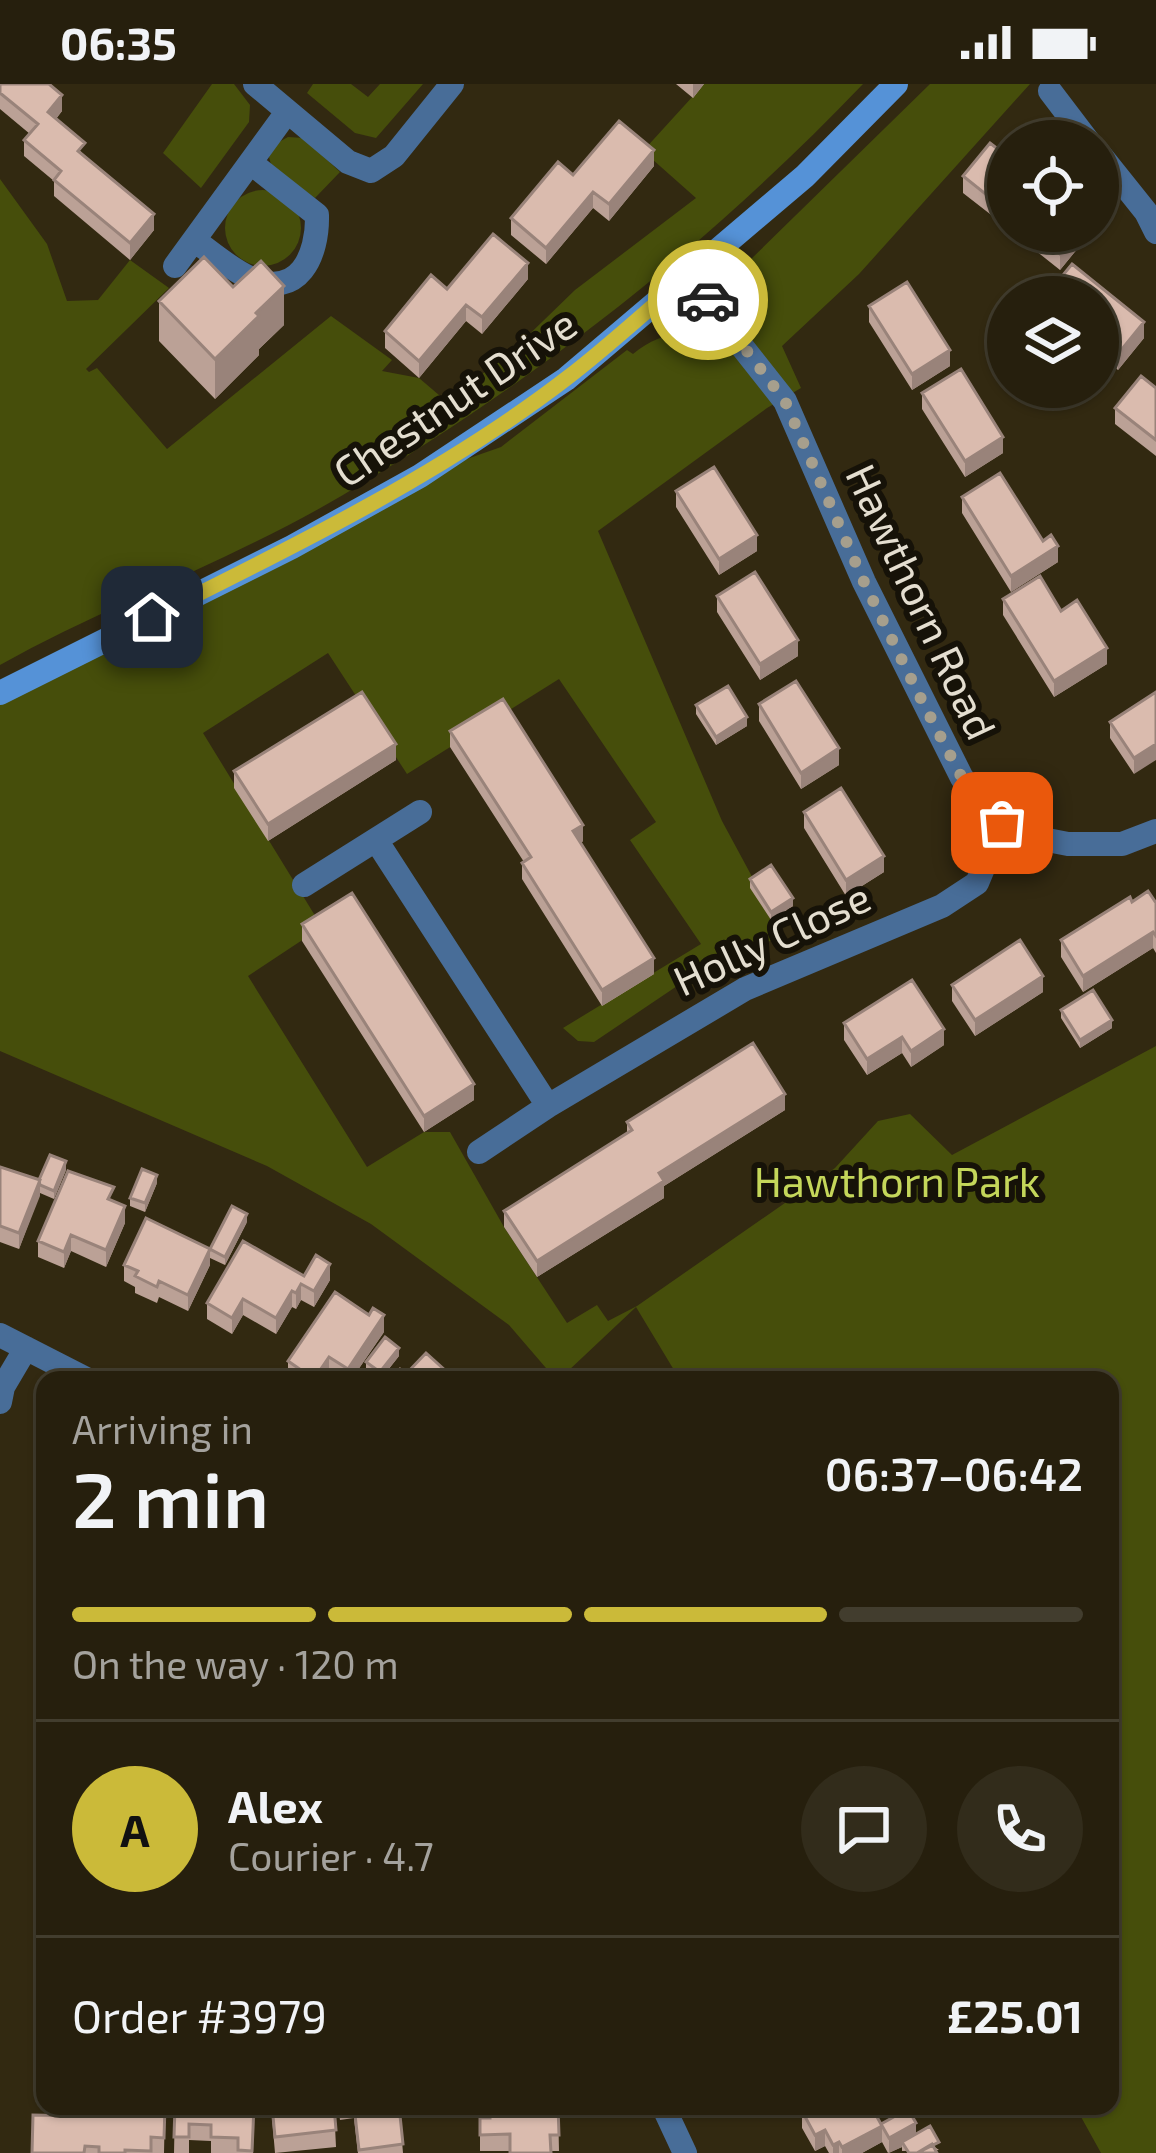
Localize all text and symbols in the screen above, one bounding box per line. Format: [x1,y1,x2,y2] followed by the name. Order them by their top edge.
[60,15,177,69] text: 06:35
[987,120,1119,408] map controls
[987,120,1119,252] button: locate
[648,240,768,360] courier
[675,267,741,333] icon: car
[987,276,1119,408] button: layers
[323,297,585,496] street label: Chestnut Drive
[837,456,1008,746] street label: Hawthorn Road
[101,566,203,668] pin
[119,584,185,650] icon: home
[951,772,1053,874] pin
[969,790,1035,856] icon: bag
[665,870,877,1004] street label: Holly Close
[754,1155,1040,1205] park label: Hawthorn Park
[72,1405,253,1452] text: Arriving in
[825,1446,1083,1500] text: 06:37–06:42
[72,1450,269,1544] text: 2 min
[72,1640,399,1687] text: On the way · 120 m
[801,1766,927,1892] button: chat
[957,1766,1083,1892] button: phone
[228,1778,323,1832] text: Alex
[120,1802,150,1856] text: A
[228,1832,434,1879] text: Courier · 4.7
[72,1988,327,2042] text: Order #3979
[947,1988,1083,2042] text: £25.01

